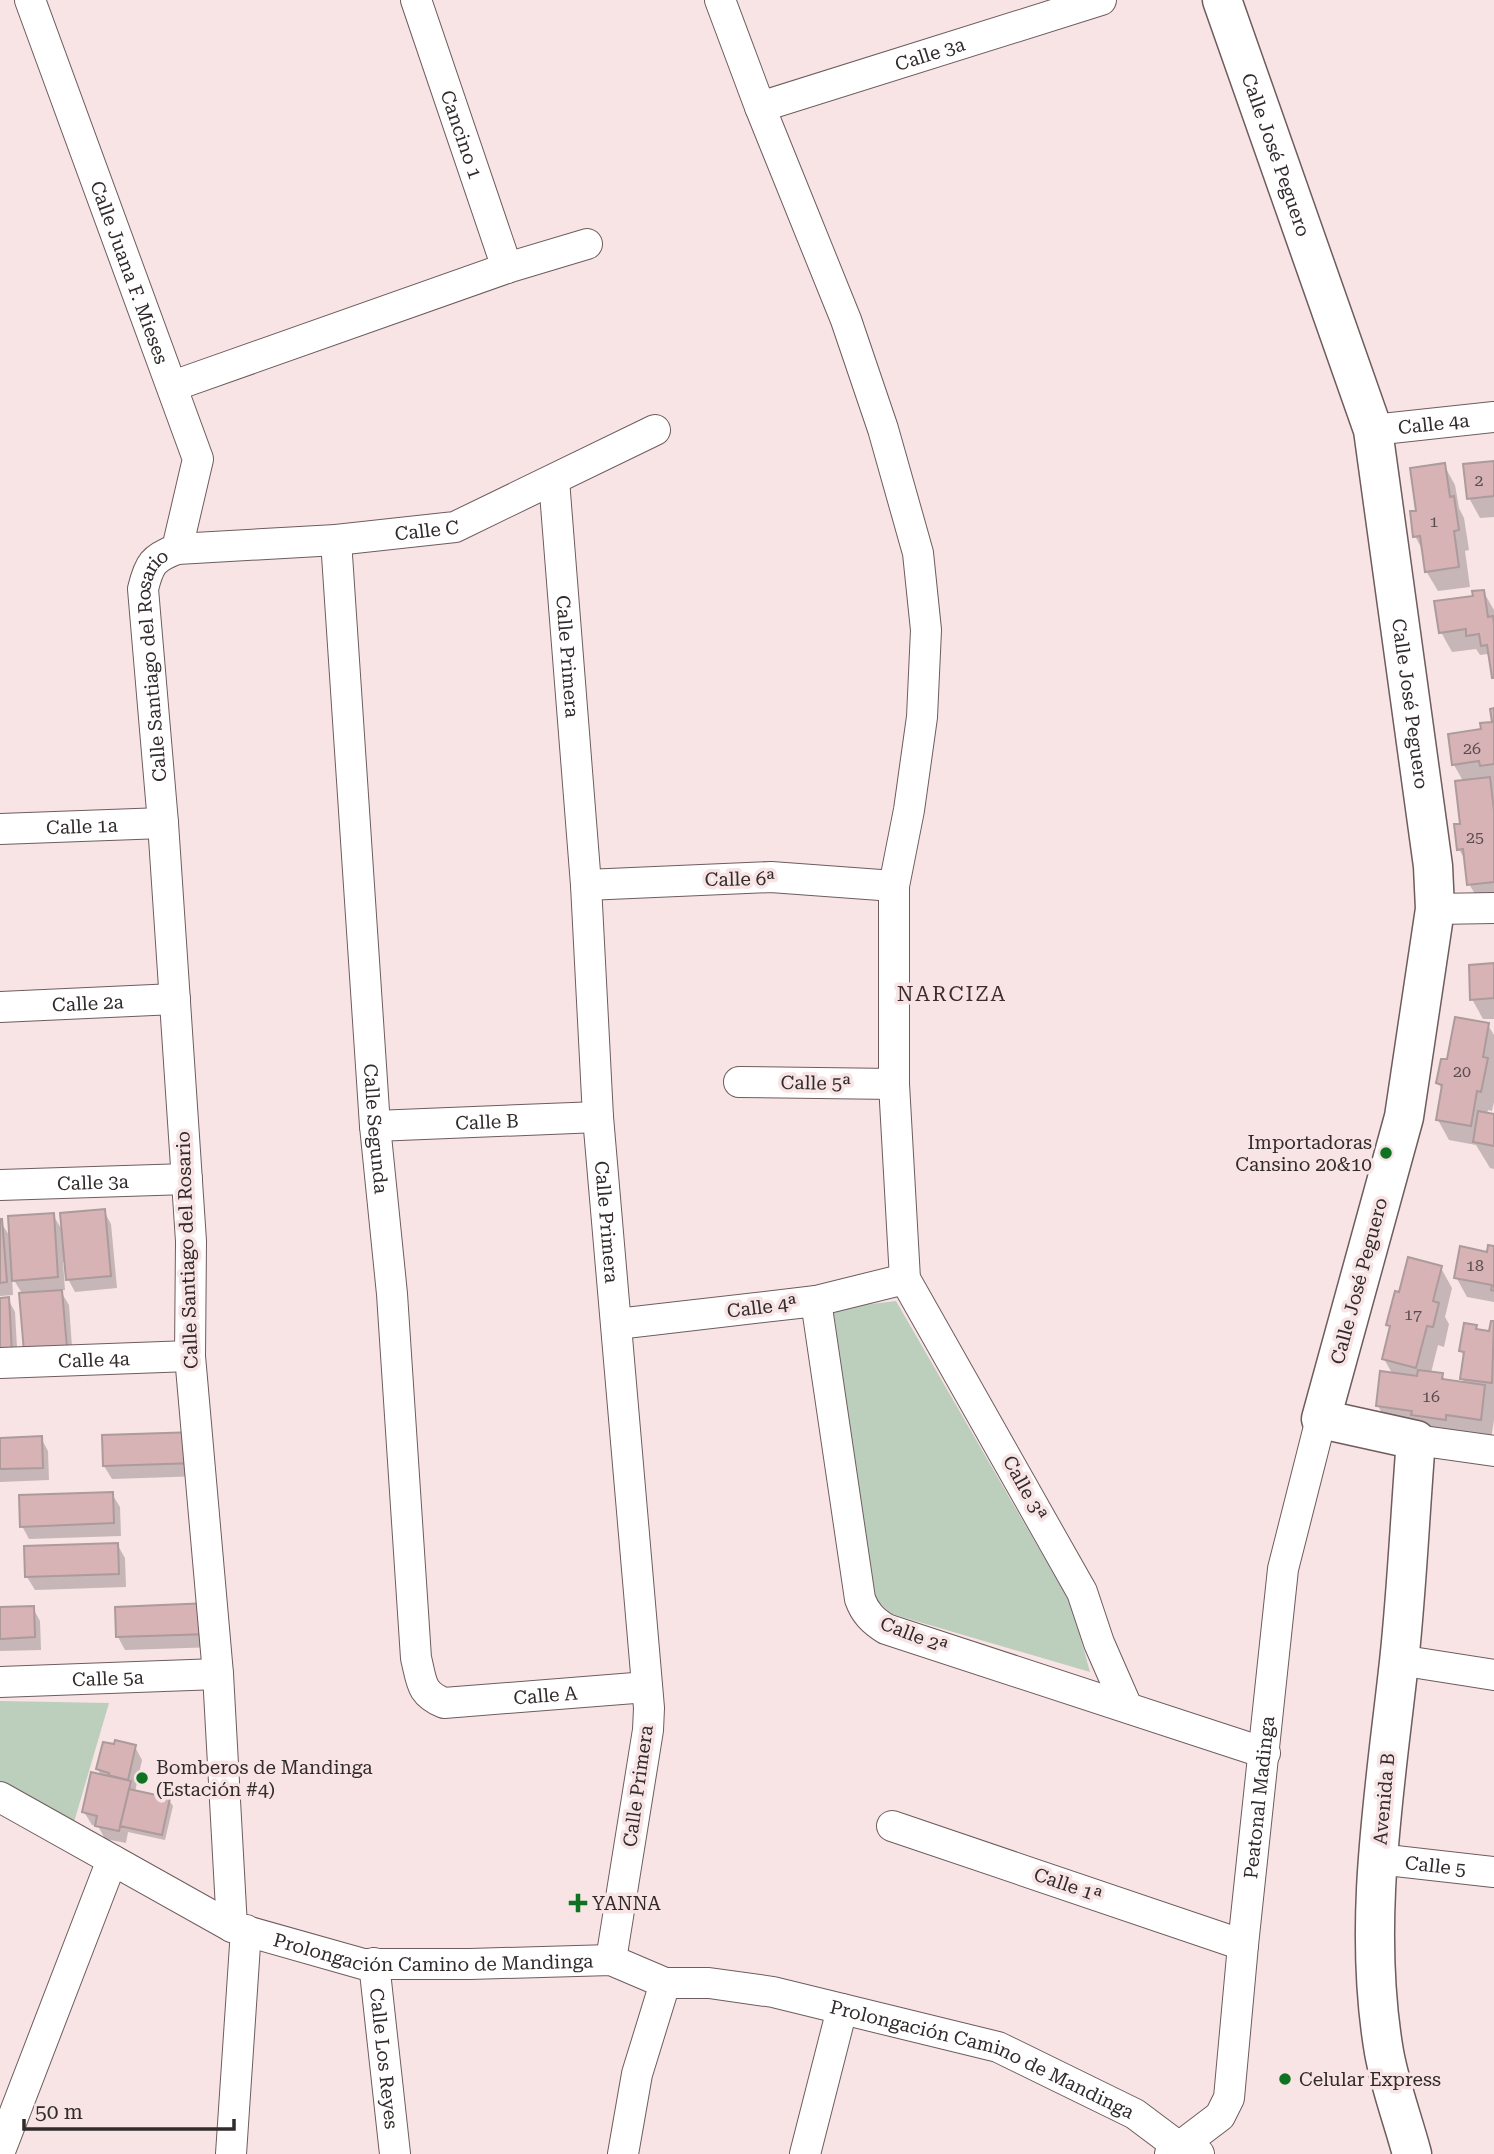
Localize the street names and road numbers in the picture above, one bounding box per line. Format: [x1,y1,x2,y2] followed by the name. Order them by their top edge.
[892,32,968,75] street label: Calle 3a
[1237,70,1316,240] street label: Calle José Peguero
[436,87,487,182] street label: Cancino 1
[86,178,174,367] street label: Calle Juana F. Mieses
[1397,408,1471,439] street label: Calle 4a
[393,515,460,545] street label: Calle C
[132,543,172,783] street label: Calle Santiago del Rosario
[552,594,584,719] street label: Calle Primera
[1388,617,1434,790] street label: Calle José Peguero
[46,813,119,839] street label: Calle 1a
[704,867,776,891] street label: Calle 6ª
[51,990,125,1016] street label: Calle 2a
[359,1063,393,1196] street label: Calle Segunda
[780,1071,852,1095] street label: Calle 5ª
[455,1109,519,1134] street label: Calle B
[171,1131,203,1369] street label: Calle Santiago del Rosario
[590,1160,624,1285] street label: Calle Primera
[57,1169,130,1195] street label: Calle 3a
[1326,1195,1392,1367] street label: Calle José Peguero
[726,1291,798,1323] street label: Calle 4ª
[58,1347,131,1372] street label: Calle 4a
[998,1452,1052,1524] street label: Calle 3ª
[877,1612,951,1658] street label: Calle 2ª
[72,1665,145,1691] street label: Calle 5a
[512,1681,579,1709] street label: Calle A
[1239,1714,1279,1880] street label: Peatonal Madinga
[618,1723,658,1848] street label: Calle Primera
[1369,1752,1399,1846] street label: Avenida B
[1404,1851,1468,1880] street label: Calle 5
[1031,1863,1105,1907] street label: Calle 1ª
[271,1928,594,1976] street label: Prolongación Camino de Mandinga
[365,1987,404,2130] street label: Calle Los Reyes
[828,1995,1139,2124] street label: Prolongación Camino de Mandinga

